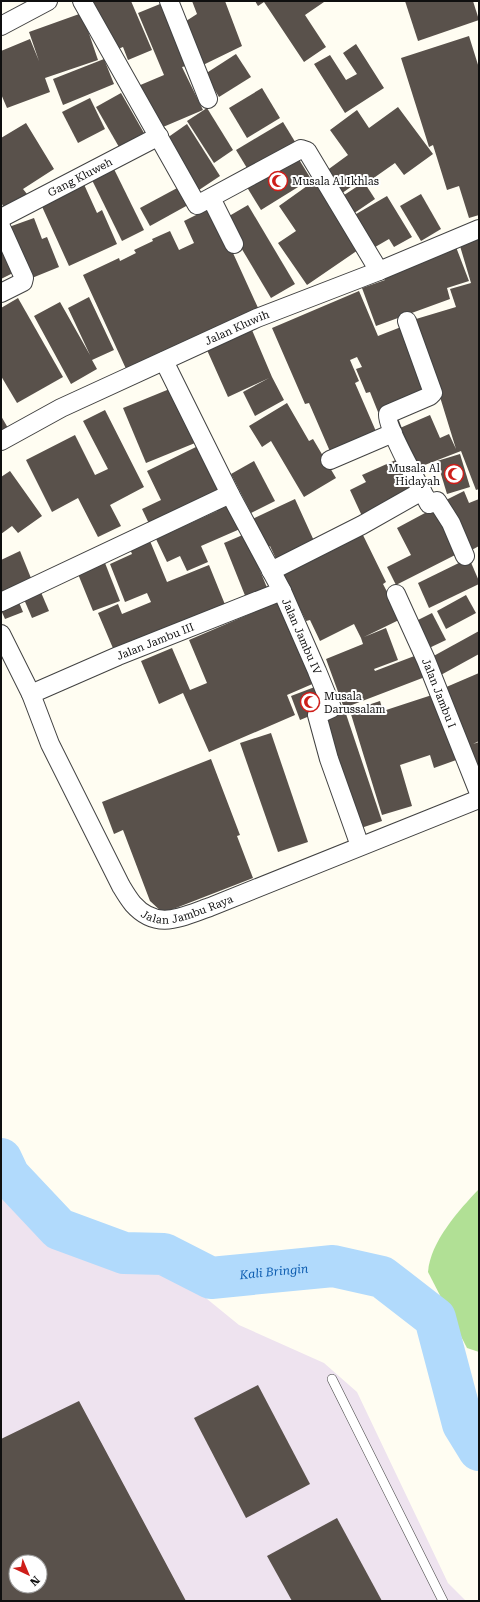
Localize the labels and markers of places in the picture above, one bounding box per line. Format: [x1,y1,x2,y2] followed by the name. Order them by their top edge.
[267,170,289,192] mosque icon: Musala Al Ikhlas
[292,175,379,188] place label: Musala Al Ikhlas
[388,462,441,488] place label: Musala Al Hidayah
[443,463,465,485] mosque icon: Musala Al Hidayah
[324,690,386,716] place label: Musala Darussalam
[299,691,321,713] mosque icon: Musala Darussalam

